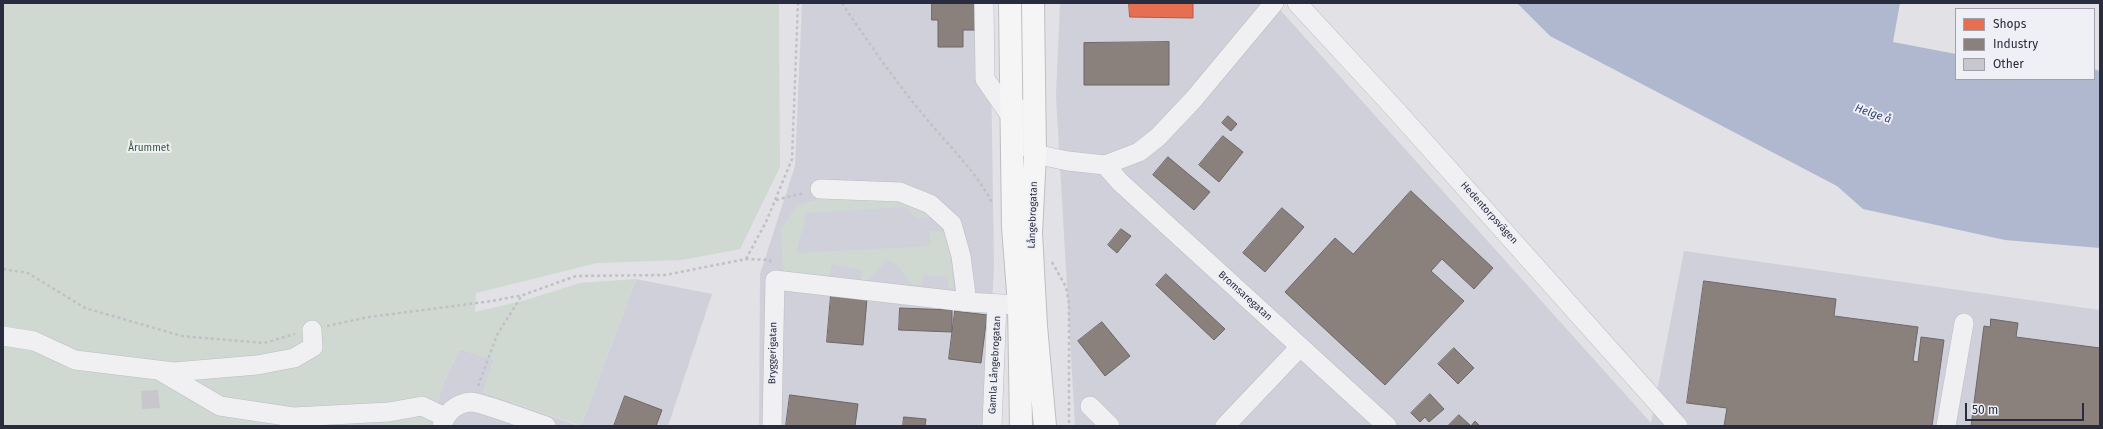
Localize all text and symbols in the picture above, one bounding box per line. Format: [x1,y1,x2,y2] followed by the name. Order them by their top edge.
[1955,8,2095,80] legend
[1993,17,2026,31] text: Shops
[1993,37,2038,51] text: Industry
[1993,57,2024,71] text: Other
[1853,102,1893,126] water label: Helge å
[128,142,170,154] park label: Årummet
[1458,179,1520,247] street label: Hedentorpsvägen
[1026,181,1040,249] street label: Långebrogatan
[1216,269,1274,323] street label: Bromsaregatan
[986,315,1004,415] street label: Gamla Långebrogatan
[766,322,780,384] street label: Bryggerigatan
[1967,395,2086,421] scale bar
[1972,403,1998,417] text: 50 m

